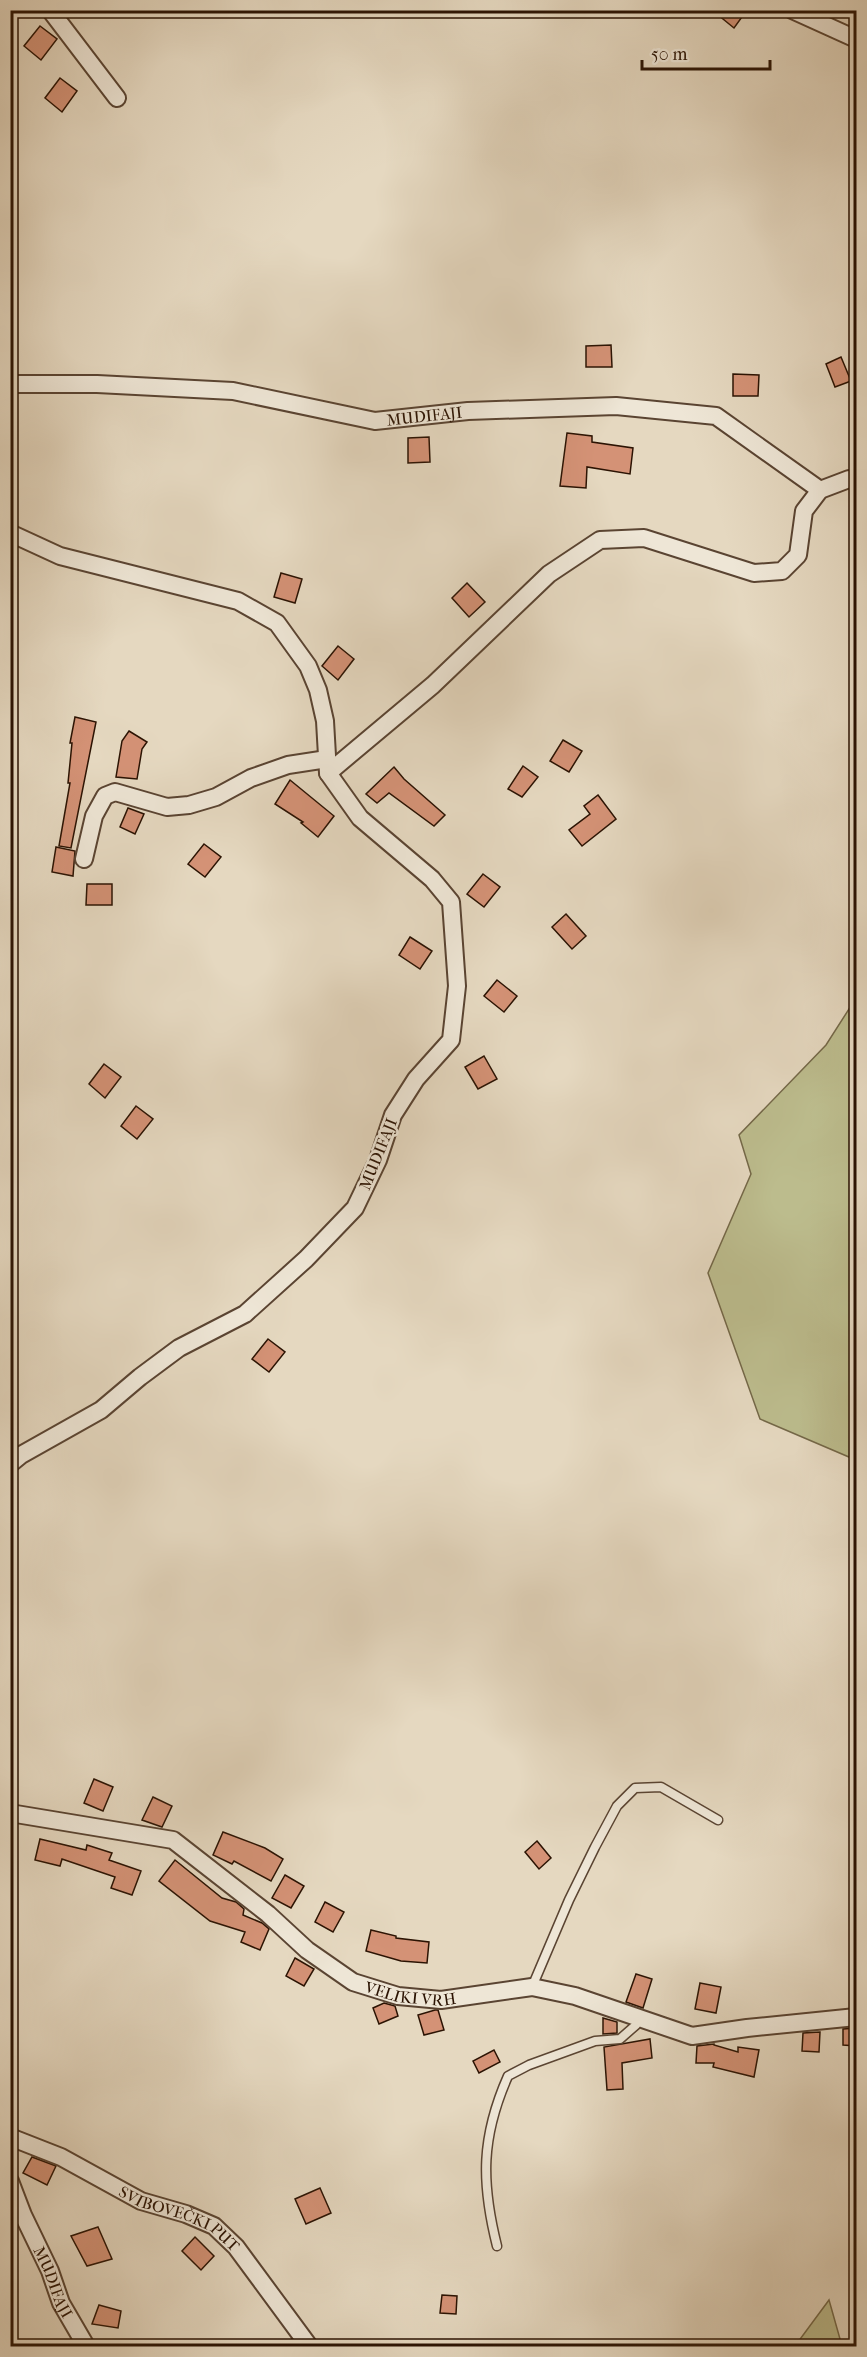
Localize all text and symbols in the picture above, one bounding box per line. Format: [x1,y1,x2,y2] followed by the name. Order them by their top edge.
[642,33,770,71] scale bar
[651,44,688,65] text: 50 m
[386,402,463,429] street label: MUDIFAJI
[355,1115,401,1193] street label: MUDIFAJI
[362,1977,458,2010] street label: VELIKI VRH
[116,2181,244,2255] street label: SVIBOVEČKI PUT
[30,2243,77,2321] street label: MUDIFAJI

